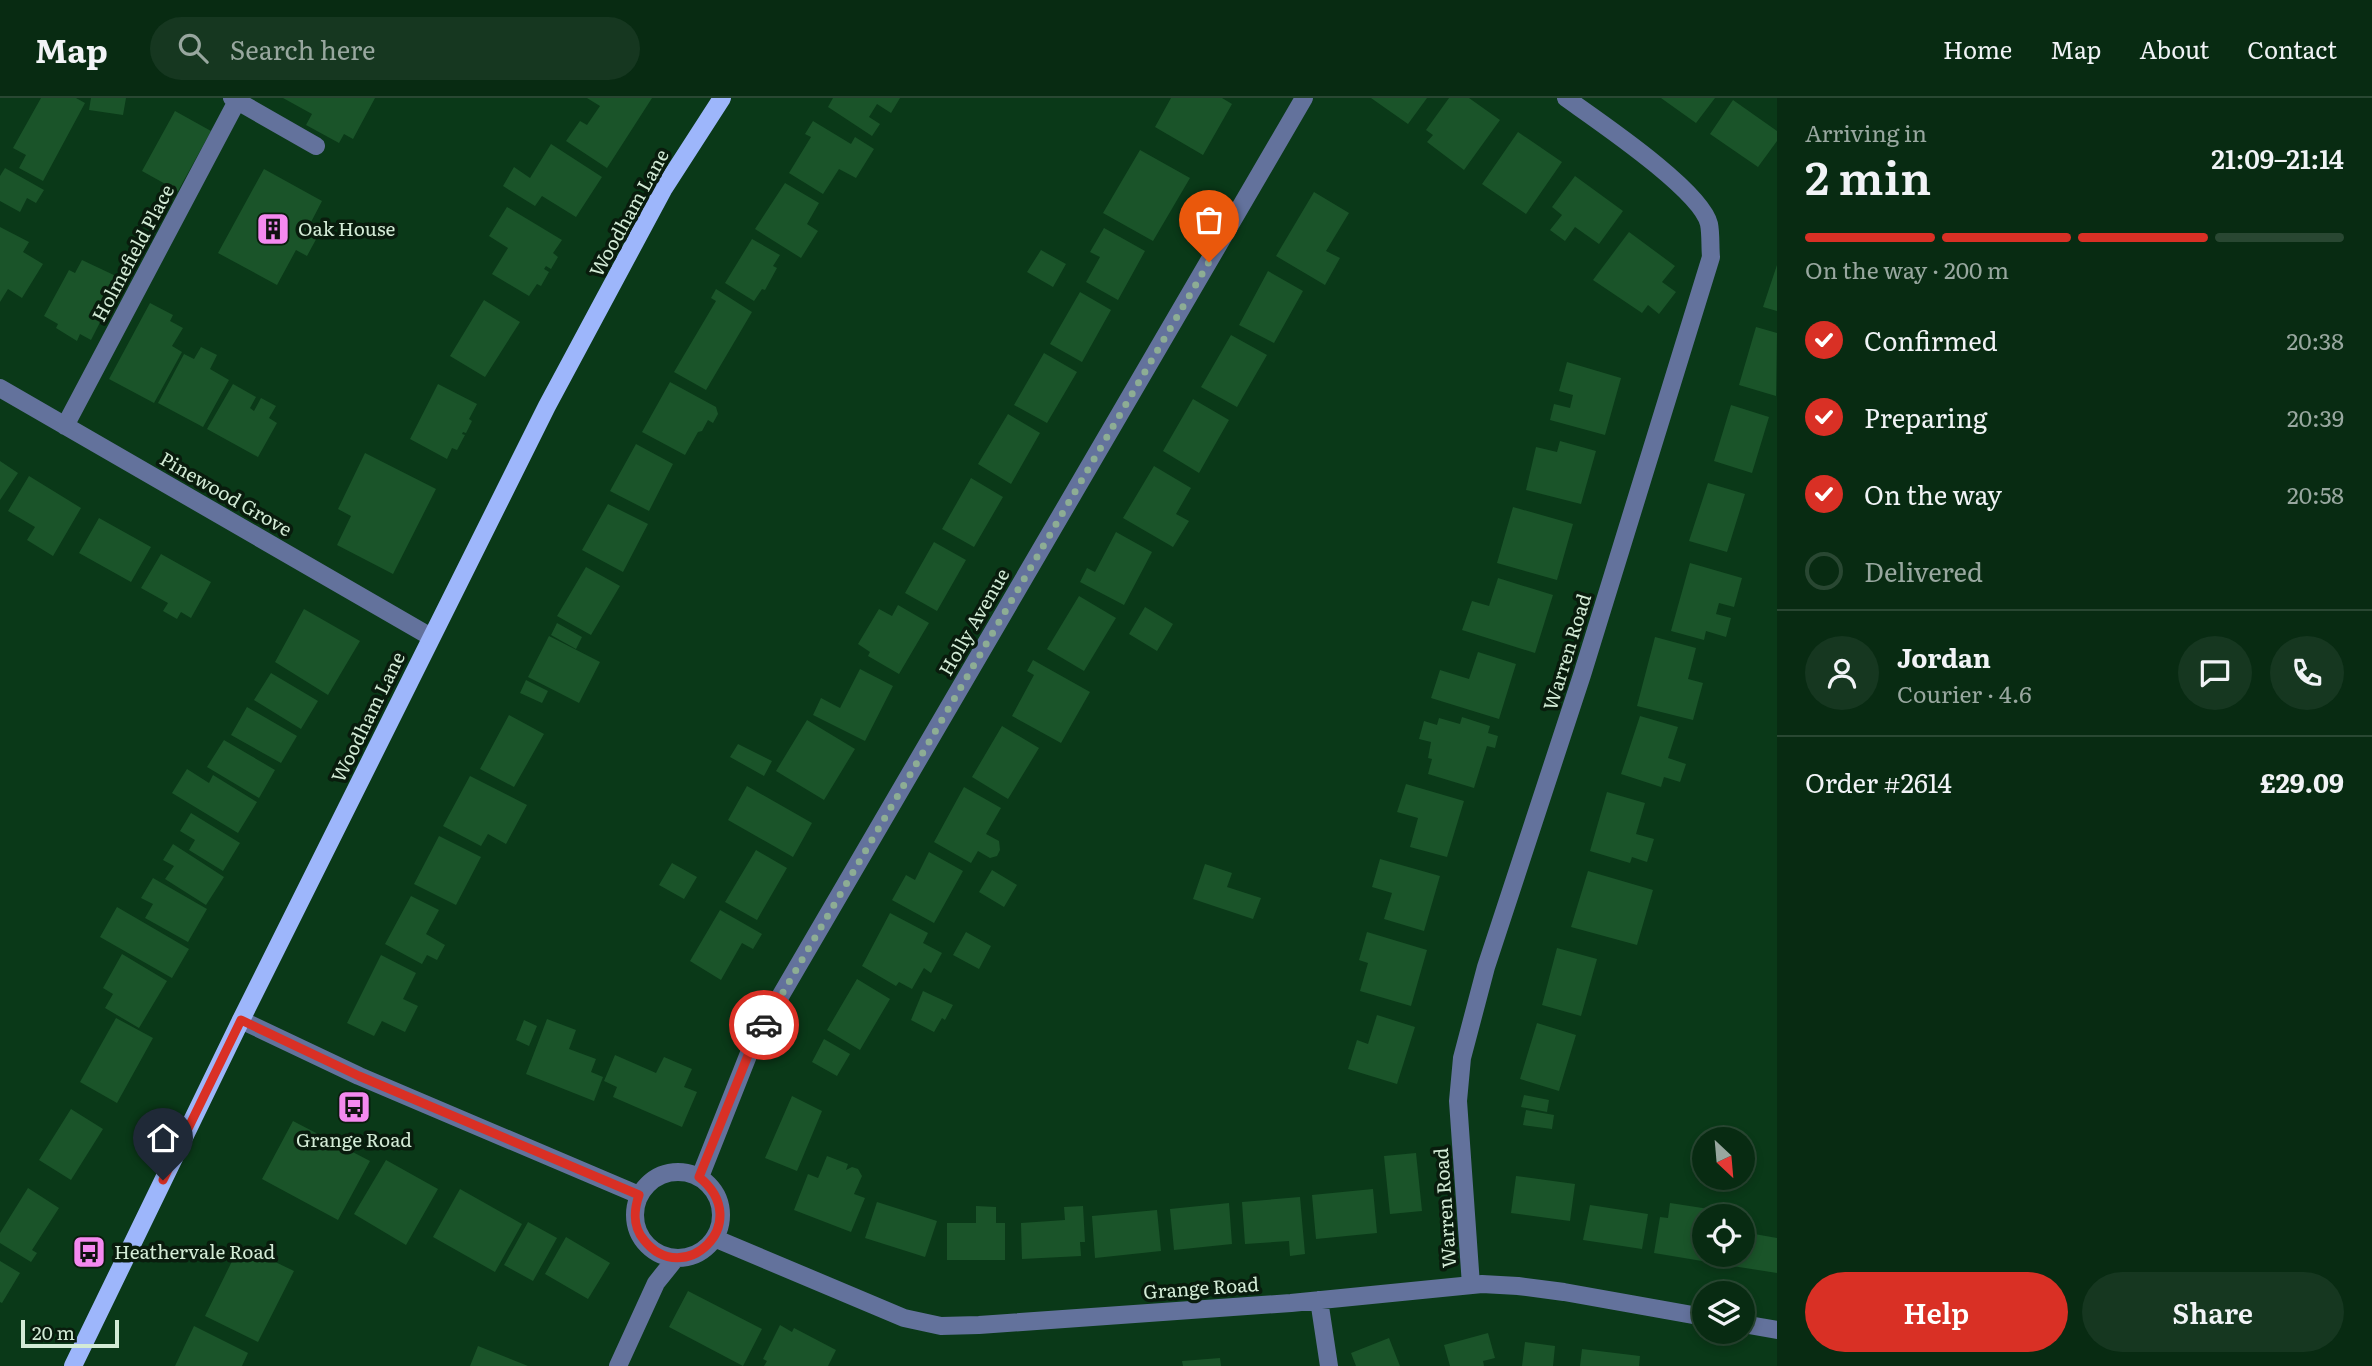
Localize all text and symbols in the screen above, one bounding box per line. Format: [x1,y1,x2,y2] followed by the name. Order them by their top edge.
[150,17,640,80] search box
[35,24,108,73] text: Map
[174,29,212,67] icon: search
[230,29,376,68] text: Search here
[1943,31,2012,66] text: Home
[2050,31,2101,66] text: Map
[2139,31,2209,66] text: About
[2247,31,2337,66] text: Contact
[1805,115,1927,149] text: Arriving in
[2211,138,2344,177] text: 21:09–21:14
[1805,141,1931,209] text: 2 min
[581,143,675,282] street label: Woodham Lane
[84,179,180,326] street label: Holmefield Place
[1179,190,1239,262] pin
[1190,201,1228,239] icon: bag
[254,210,292,248] building icon: Oak House
[298,214,395,242] place label: Oak House
[1805,252,2009,286] text: On the way · 200 m
[1864,320,1998,359] text: Confirmed
[1805,321,1843,359] icon: check
[2286,323,2344,357] text: 20:38
[1864,397,1987,436] text: Preparing
[1805,398,1843,436] icon: check
[2287,400,2344,434] text: 20:39
[155,444,298,542] street label: Pinewood Grove
[1864,474,2002,513] text: On the way
[1805,475,1843,513] icon: check
[2287,477,2344,511] text: 20:58
[1864,551,1983,590] text: Delivered
[931,562,1015,681] street label: Holly Avenue
[1535,590,1597,713] street label: Warren Road
[1805,636,1879,710] button: person
[2178,636,2252,710] button: chat
[2270,636,2344,710] button: phone
[1897,637,1991,676] text: Jordan
[323,646,411,787] street label: Woodham Lane
[1897,676,2032,710] text: Courier · 4.6
[1805,762,1952,801] text: Order #2614
[2260,762,2344,801] text: £29.09
[729,990,799,1060] courier
[745,1006,783,1044] icon: car
[335,1088,373,1126] bus stop icon: Grange Road
[133,1108,193,1180] pin
[144,1119,182,1157] icon: home
[296,1125,412,1153] place label: Grange Road
[1692,1127,1755,1190] north arrow
[1692,1127,1755,1344] map controls
[1426,1147,1462,1269] street label: Warren Road
[1692,1204,1755,1267] button: locate
[70,1233,108,1271] bus stop icon: Heathervale Road
[114,1237,276,1265] place label: Heathervale Road
[1142,1269,1260,1305] street label: Grange Road
[1805,1272,2068,1352] button: Help
[2082,1272,2344,1352] button: Share
[1692,1281,1755,1344] button: layers
[21,1317,119,1349] scale bar
[32,1318,75,1346] text: 20 m

